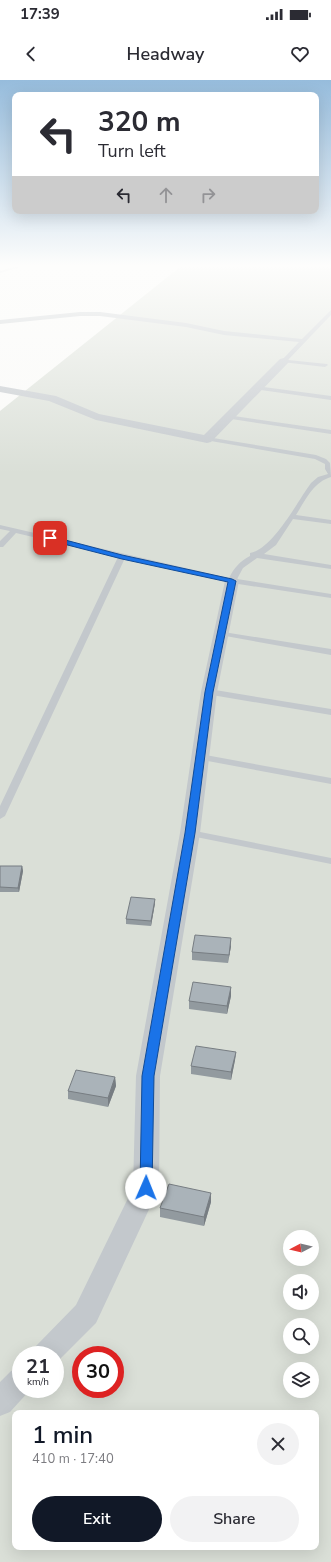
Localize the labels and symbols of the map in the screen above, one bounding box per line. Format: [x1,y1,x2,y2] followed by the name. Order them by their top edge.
[33,521,67,555] pin
[125,1167,167,1209] position arrow
[283,1230,319,1266] north arrow
[72,1346,124,1398] speed limit sign: 30

